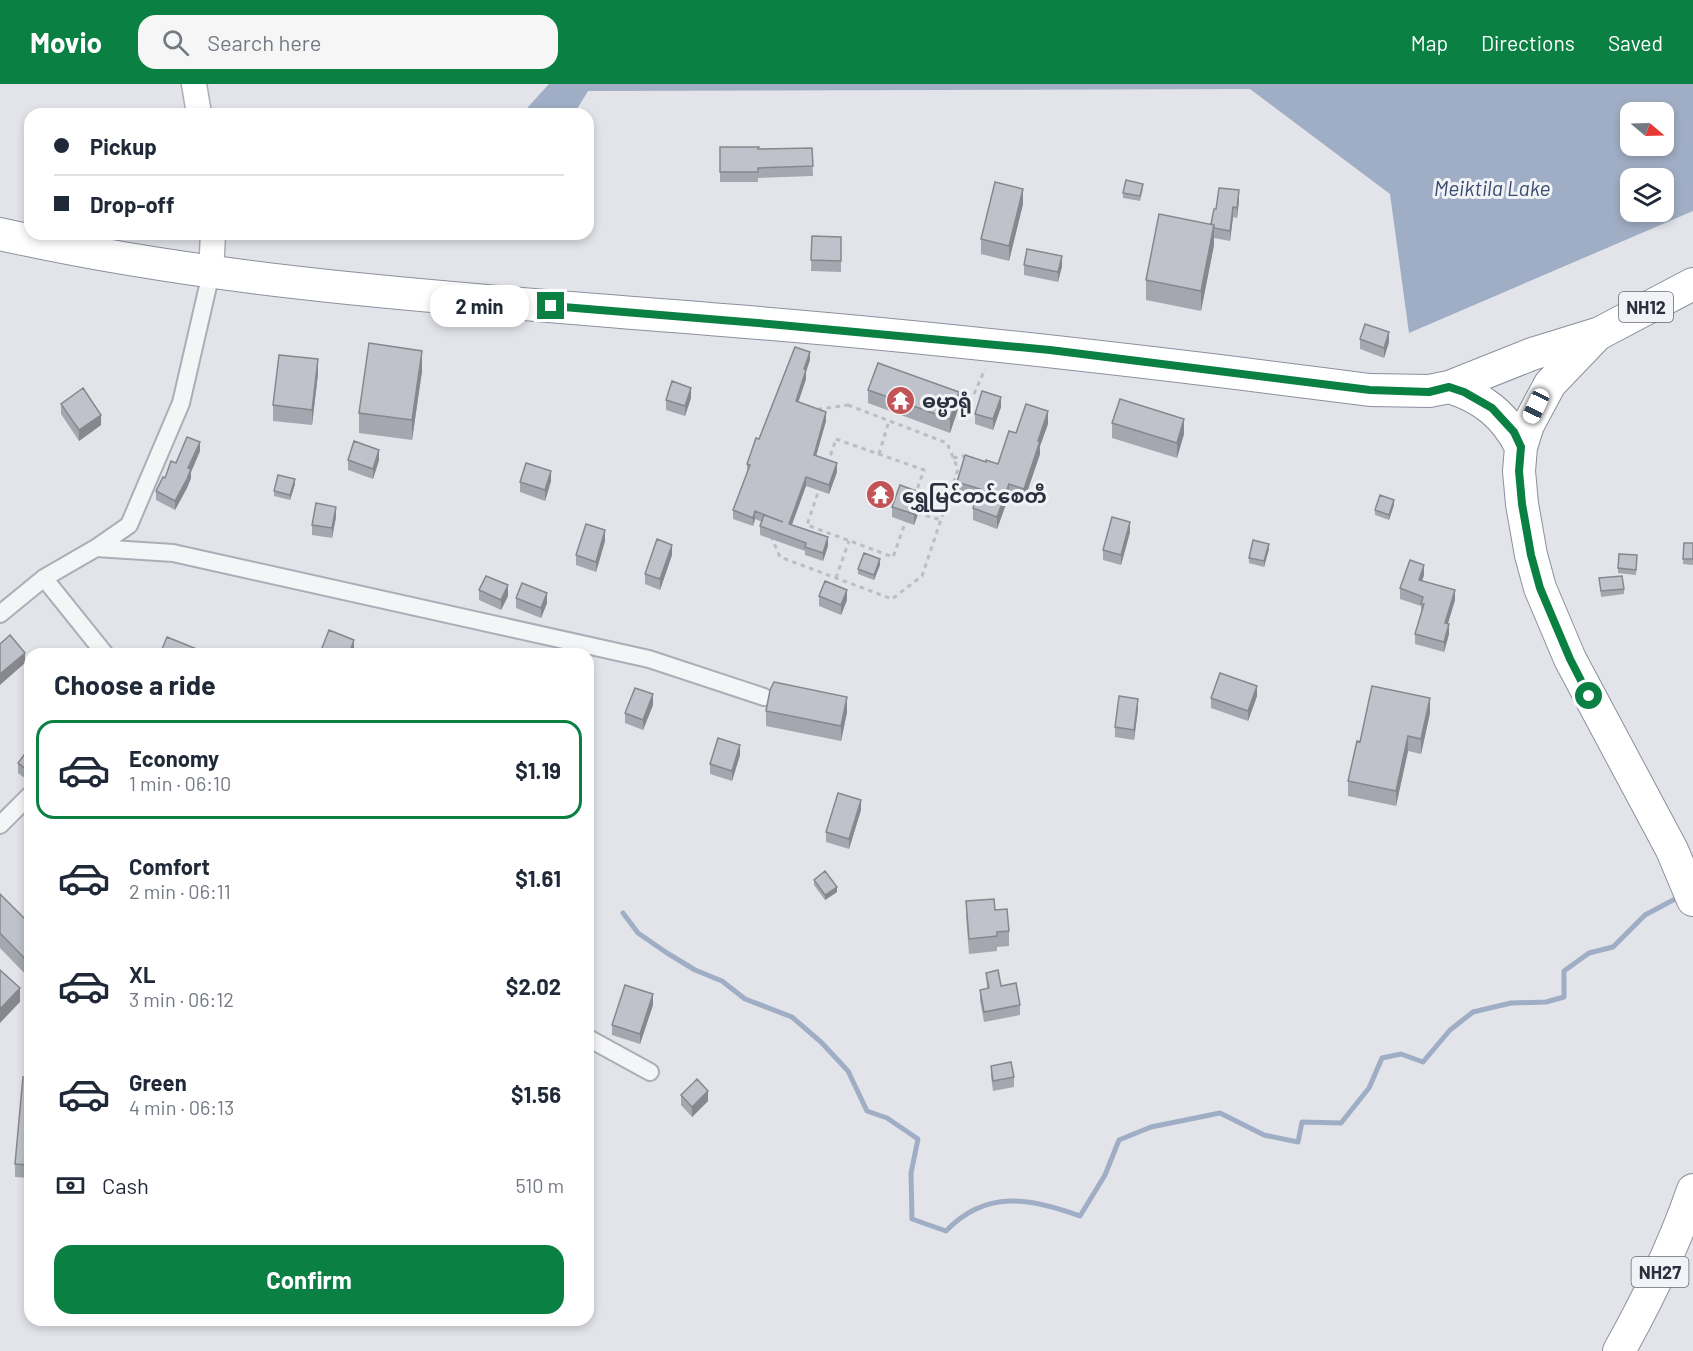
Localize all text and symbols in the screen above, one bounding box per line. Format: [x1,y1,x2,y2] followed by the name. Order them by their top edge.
[138,15,558,69] search box
[30,25,102,59] text: Movio
[159,26,192,59] icon: search
[207,29,322,55] text: Search here
[1411,30,1448,55] text: Map
[1481,30,1575,55] text: Directions
[1608,30,1663,55] text: Saved
[1620,102,1674,156] north arrow
[1620,102,1674,222] map controls
[90,133,157,159] text: Pickup
[1620,168,1674,222] button: layers
[1434,175,1550,200] water label: Meiktila Lake
[90,191,174,217] text: Drop-off
[431,285,530,327] callout: 2 min
[537,292,564,319] route end
[1619,292,1673,322] road number: NH12
[456,294,503,318] text: 2 min
[885,384,917,416] temple icon: ဓမ္မာရုံ
[1520,386,1552,426] car
[922,388,972,417] place label: ဓမ္မာရုံ
[865,479,897,511] temple icon: ရွှေမြင်တင်စေတီ
[902,483,1047,512] place label: ရွှေမြင်တင်စေတီ
[54,668,216,700] text: Choose a ride
[1575,682,1602,709] route start
[57,743,111,797] icon: car
[129,745,219,771] text: Economy
[515,757,561,783] text: $1.19
[129,771,231,795] text: 1 min · 06:10
[57,851,111,905] icon: car
[129,853,210,879] text: Comfort
[515,865,561,891] text: $1.61
[129,879,231,903] text: 2 min · 06:11
[57,959,111,1013] icon: car
[129,961,155,987] text: XL
[506,973,561,999] text: $2.02
[129,987,234,1011] text: 3 min · 06:12
[57,1067,111,1121] icon: car
[129,1069,187,1095] text: Green
[511,1081,561,1107] text: $1.56
[129,1095,234,1119] text: 4 min · 06:13
[54,1169,87,1202] icon: cash
[102,1172,149,1198] text: Cash
[515,1173,564,1197] text: 510 m
[54,1245,564,1314] button: Confirm
[1632,1257,1688,1287] road number: NH27

